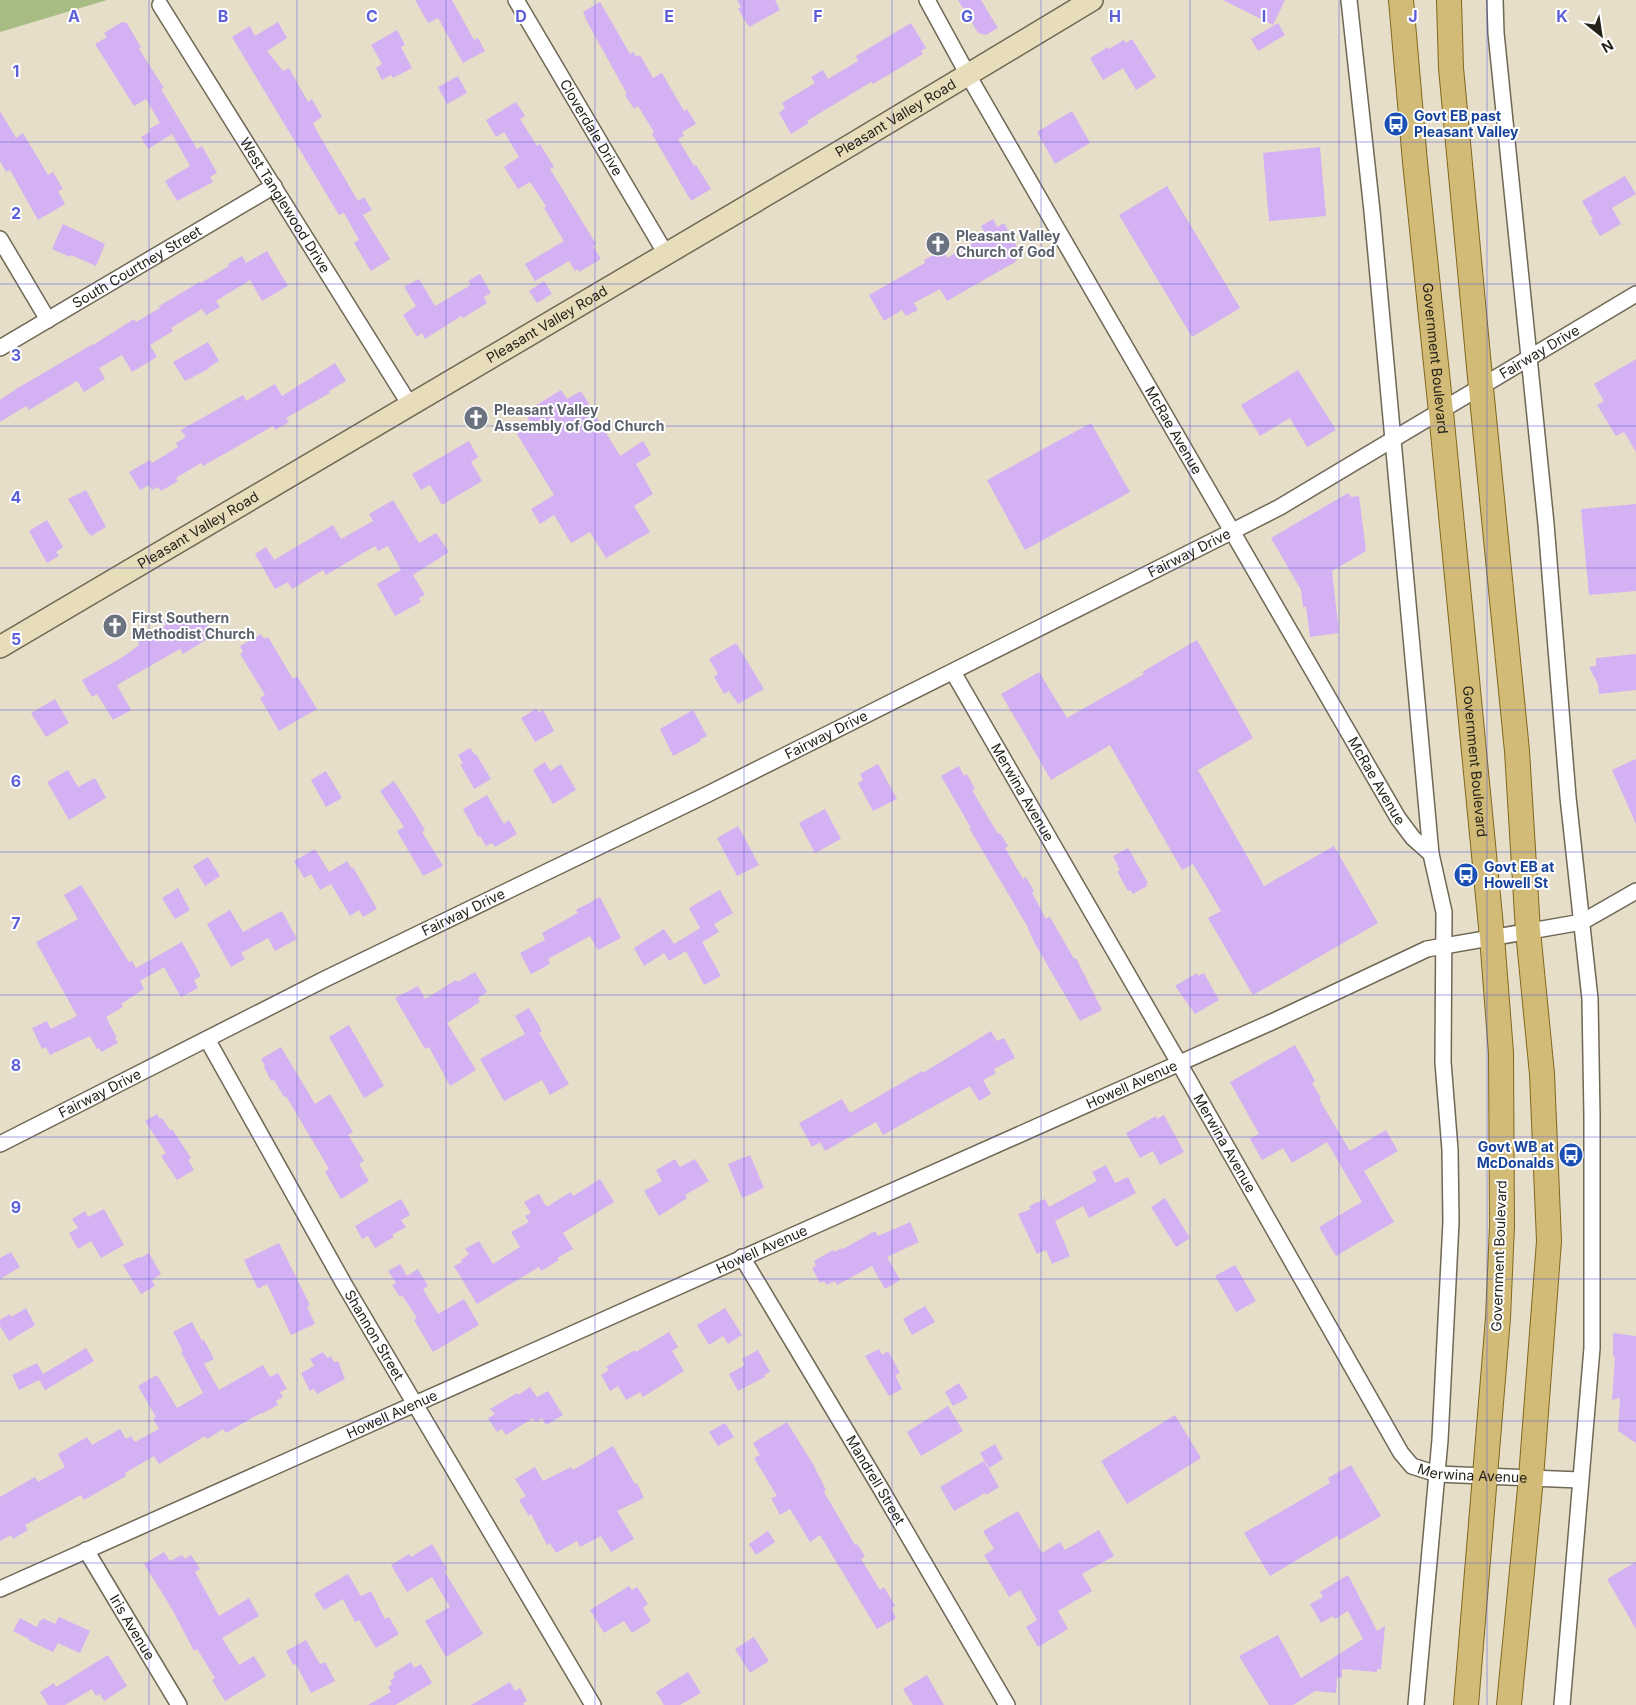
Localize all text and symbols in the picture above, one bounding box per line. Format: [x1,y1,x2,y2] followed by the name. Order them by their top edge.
[68,6,80,26] text: A
[218,6,228,26] text: B
[366,6,378,26] text: C
[515,6,527,26] text: D
[664,6,674,26] text: E
[813,6,823,26] text: F
[961,6,973,26] text: G
[1109,6,1121,26] text: H
[1262,6,1266,26] text: I
[1408,6,1418,26] text: J
[1556,6,1568,26] text: K
[1576,10,1626,60] north arrow
[1599,37,1617,57] text: N
[13,61,19,81] text: 1
[832,75,959,160] street label: Pleasant Valley Road
[557,76,627,179] street label: Cloverdale Drive
[1414,107,1519,140] place label: Govt EB past Pleasant Valley
[1383,111,1409,137] bus stop icon: Govt EB past Pleasant Valley
[237,134,334,276] street label: West Tanglewood Drive
[11,203,21,223] text: 2
[69,222,205,311] street label: South Courtney Street
[956,227,1061,260] place label: Pleasant Valley Church of God
[925,231,951,257] church icon: Pleasant Valley Church of God
[483,282,610,366] street label: Pleasant Valley Road
[1420,282,1452,435] street label: Government Boulevard
[1496,321,1582,382] street label: Fairway Drive
[11,345,21,365] text: 3
[1142,383,1206,477] street label: McRae Avenue
[494,401,664,434] place label: Pleasant Valley Assembly of God Church
[463,405,489,431] church icon: Pleasant Valley Assembly of God Church
[11,487,22,507] text: 4
[134,487,261,572] street label: Pleasant Valley Road
[1145,525,1233,580] street label: Fairway Drive
[132,609,255,642] place label: First Southern Methodist Church
[102,613,128,639] church icon: First Southern Methodist Church
[11,629,21,649] text: 5
[1460,685,1491,838] street label: Government Boulevard
[782,707,870,762] street label: Fairway Drive
[1345,734,1409,828] street label: McRae Avenue
[988,740,1058,844] street label: Merwina Avenue
[11,771,21,791] text: 6
[1484,858,1554,891] place label: Govt EB at Howell St
[1453,862,1479,888] bus stop icon: Govt EB at Howell St
[419,884,507,939] street label: Fairway Drive
[11,913,21,933] text: 7
[11,1055,21,1075] text: 8
[1083,1056,1180,1112] street label: Howell Avenue
[56,1065,144,1121] street label: Fairway Drive
[1190,1091,1260,1195] street label: Merwina Avenue
[1477,1138,1554,1171] place label: Govt WB at McDonalds
[1558,1142,1584,1168] bus stop icon: Govt WB at McDonalds
[1487,1180,1510,1332] street label: Government Boulevard
[11,1197,21,1217] text: 9
[713,1221,810,1277] street label: Howell Avenue
[341,1287,408,1383] street label: Shannon Street
[343,1386,440,1442] street label: Howell Avenue
[843,1432,909,1528] street label: Mandrell Street
[1416,1459,1528,1486] street label: Merwina Avenue
[107,1591,159,1663] street label: Iris Avenue

